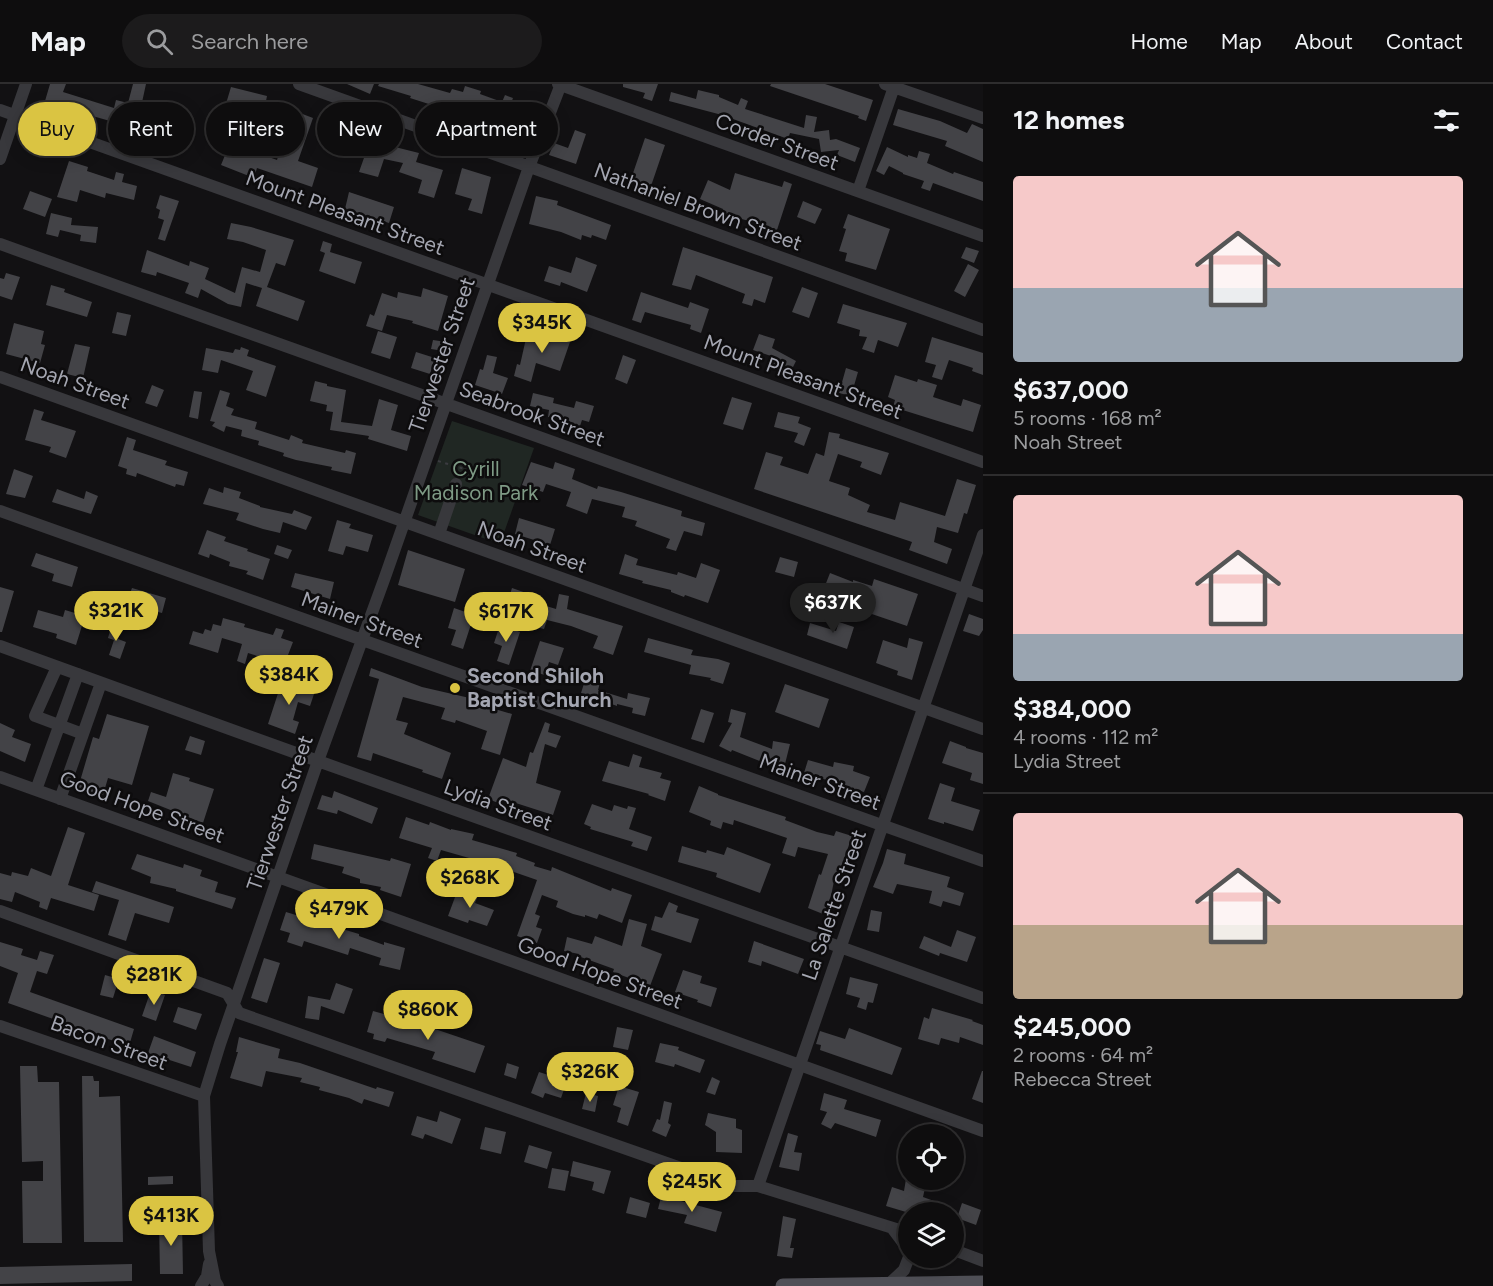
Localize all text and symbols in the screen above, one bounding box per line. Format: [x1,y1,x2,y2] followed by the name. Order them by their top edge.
[122,14,542,68] search box
[30,24,86,58] text: Map
[143,25,176,58] icon: search
[191,28,308,55] text: Search here
[1131,29,1188,54] text: Home
[1221,29,1262,54] text: Map
[1295,29,1353,54] text: About
[1386,29,1463,54] text: Contact
[18,102,96,156] chip: Buy
[108,102,194,156] chip: Rent
[206,102,305,156] chip: Filters
[317,102,403,156] chip: New
[415,102,558,156] chip: Apartment
[1013,104,1124,136] text: 12 homes
[1430,104,1463,137] icon: filters
[712,108,842,175] street label: Corder Street
[591,157,805,256] street label: Nathaniel Brown Street
[242,165,448,260] street label: Mount Pleasant Street
[1184,215,1292,323] icon: home
[403,274,480,436] street label: Tierwester Street
[500,303,584,354] pin: $345K
[512,310,572,334] text: $345K
[700,329,906,424] street label: Mount Pleasant Street
[17,351,133,414] street label: Noah Street
[1013,374,1129,406] text: $637,000
[456,376,608,451] street label: Seabrook Street
[1013,406,1162,430] text: 5 rooms · 168 m²
[1013,430,1122,454] text: Noah Street
[414,456,539,505] park label: Cyrill Madison Park
[474,515,590,578] street label: Noah Street
[1184,534,1292,642] icon: home
[791,583,875,634] pin: $637K
[298,586,426,653] street label: Mainer Street
[804,590,862,614] text: $637K
[74,591,158,642] pin: $321K
[464,592,548,643] pin: $617K
[88,598,144,622] text: $321K
[478,599,534,623] text: $617K
[247,655,331,706] pin: $384K
[259,662,319,686] text: $384K
[467,663,611,712] place label: Second Shiloh Baptist Church
[448,681,462,695] marker: Second Shiloh Baptist Church
[1013,693,1131,725] text: $384,000
[1013,725,1159,749] text: 4 rooms · 112 m²
[241,732,318,894] street label: Tierwester Street
[756,748,884,815] street label: Mainer Street
[1013,749,1121,773] text: Lydia Street
[56,765,228,848] street label: Good Hope Street
[441,773,556,836] street label: Lydia Street
[796,826,871,984] street label: La Salette Street
[1184,852,1292,960] icon: home
[428,858,512,909] pin: $268K
[440,865,500,889] text: $268K
[297,889,381,940] pin: $479K
[309,896,369,920] text: $479K
[514,931,686,1014] street label: Good Hope Street
[112,955,196,1006] pin: $281K
[126,962,182,986] text: $281K
[386,990,470,1041] pin: $860K
[397,997,459,1021] text: $860K
[47,1010,171,1075] street label: Bacon Street
[1013,1011,1131,1043] text: $245,000
[1013,1043,1153,1067] text: 2 rooms · 64 m²
[548,1052,632,1103] pin: $326K
[561,1059,619,1083] text: $326K
[1013,1067,1152,1091] text: Rebecca Street
[898,1124,964,1268] map controls
[898,1124,964,1190] button: locate
[650,1162,734,1213] pin: $245K
[662,1169,722,1193] text: $245K
[129,1196,213,1247] pin: $413K
[898,1202,964,1268] button: layers
[143,1203,199,1227] text: $413K

